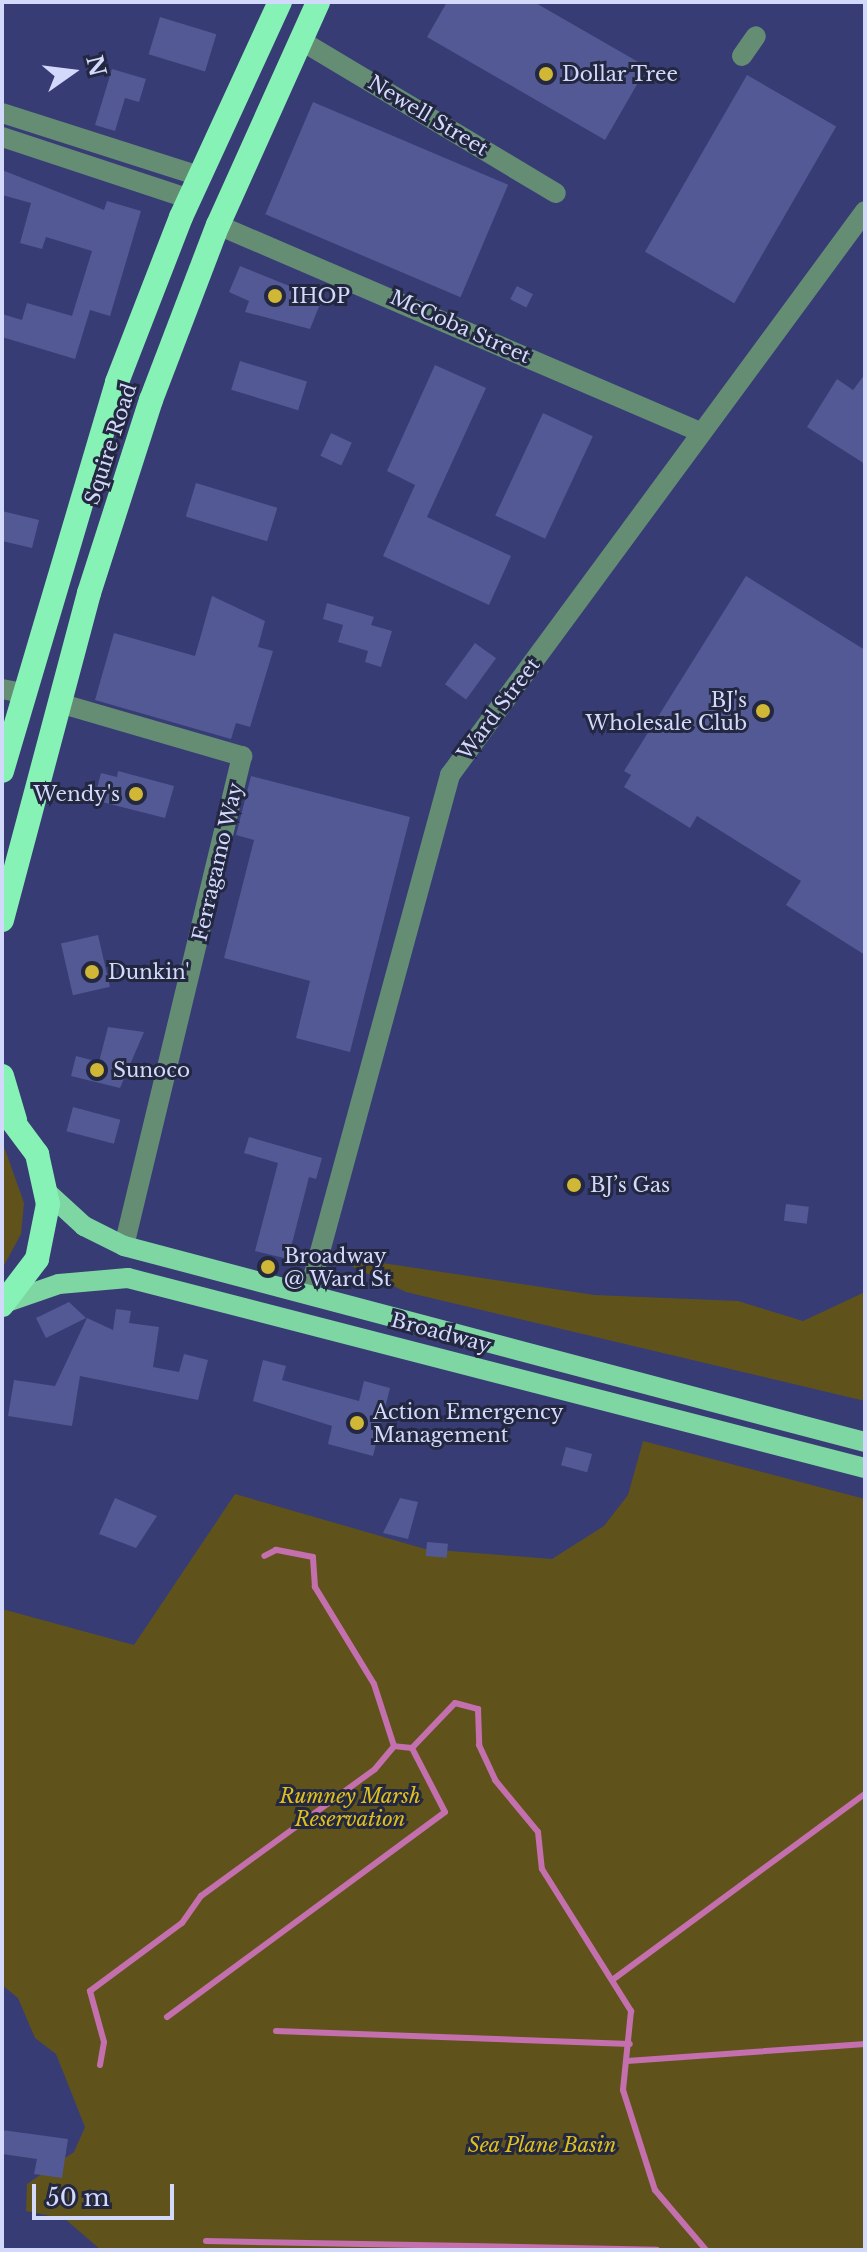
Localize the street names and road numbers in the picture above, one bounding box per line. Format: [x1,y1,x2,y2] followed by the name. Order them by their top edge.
[364,71,492,161] street label: Newell Street
[386,285,534,369] street label: McCoba Street
[80,380,142,508] street label: Squire Road
[453,653,545,765] street label: Ward Street
[188,780,248,944] street label: Ferragamo Way
[388,1308,494,1358] street label: Broadway

